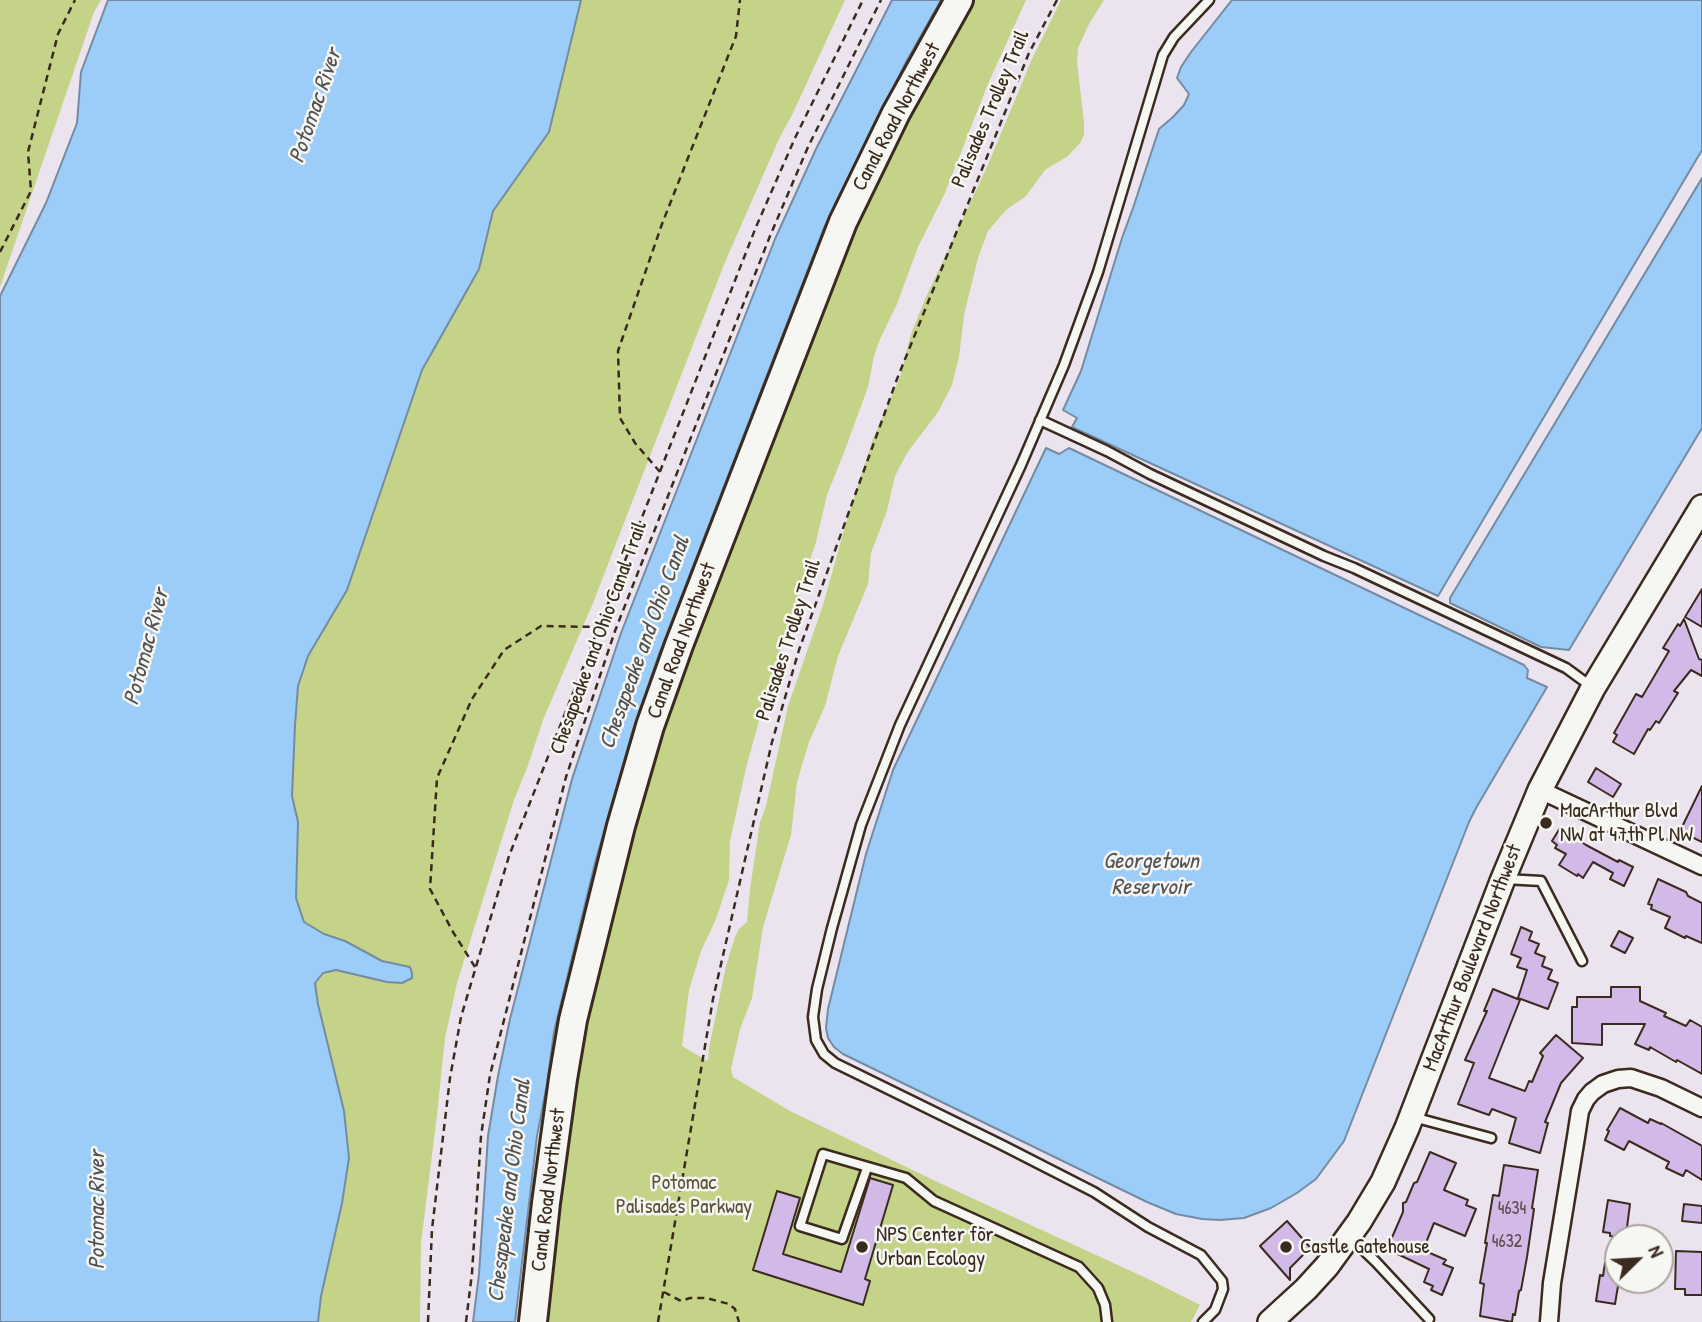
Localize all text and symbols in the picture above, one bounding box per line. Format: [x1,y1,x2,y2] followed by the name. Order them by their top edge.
[947,27,1035,191] street label: Palisades Trolley Trail
[847,39,947,195] street label: Canal Road Northwest
[284,45,348,167] water label: Potomac River
[545,518,653,758] street label: Chesapeake and Ohio Canal Trail
[594,533,696,753] water label: Chesapeake and Ohio Canal
[751,556,827,724] street label: Palisades Trolley Trail
[642,560,722,722] street label: Canal Road Northwest
[118,586,176,708] water label: Potomac River
[1560,798,1693,848] place label: MacArthur Blvd NW at 47th Pl NW
[1538,815,1554,831] marker: MacArthur Blvd NW at 47th Pl NW
[1418,841,1528,1075] street label: MacArthur Boulevard Northwest
[1103,848,1199,902] water label: Georgetown Reservoir
[483,1078,537,1304] water label: Chesapeake and Ohio Canal
[526,1107,572,1273] street label: Canal Road Northwest
[84,1150,112,1270] water label: Potomac River
[616,1170,752,1220] park label: Potomac Palisades Parkway
[1498,1198,1526,1220] house number: 4634
[876,1222,994,1272] place label: NPS Center for Urban Ecology
[1604,1224,1674,1294] north arrow
[1492,1231,1522,1253] house number: 4632
[1300,1234,1430,1260] place label: Castle Gatehouse
[854,1239,870,1255] marker: NPS Center for Urban Ecology
[1278,1239,1294,1255] marker: Castle Gatehouse
[1642,1241,1670,1261] text: N

